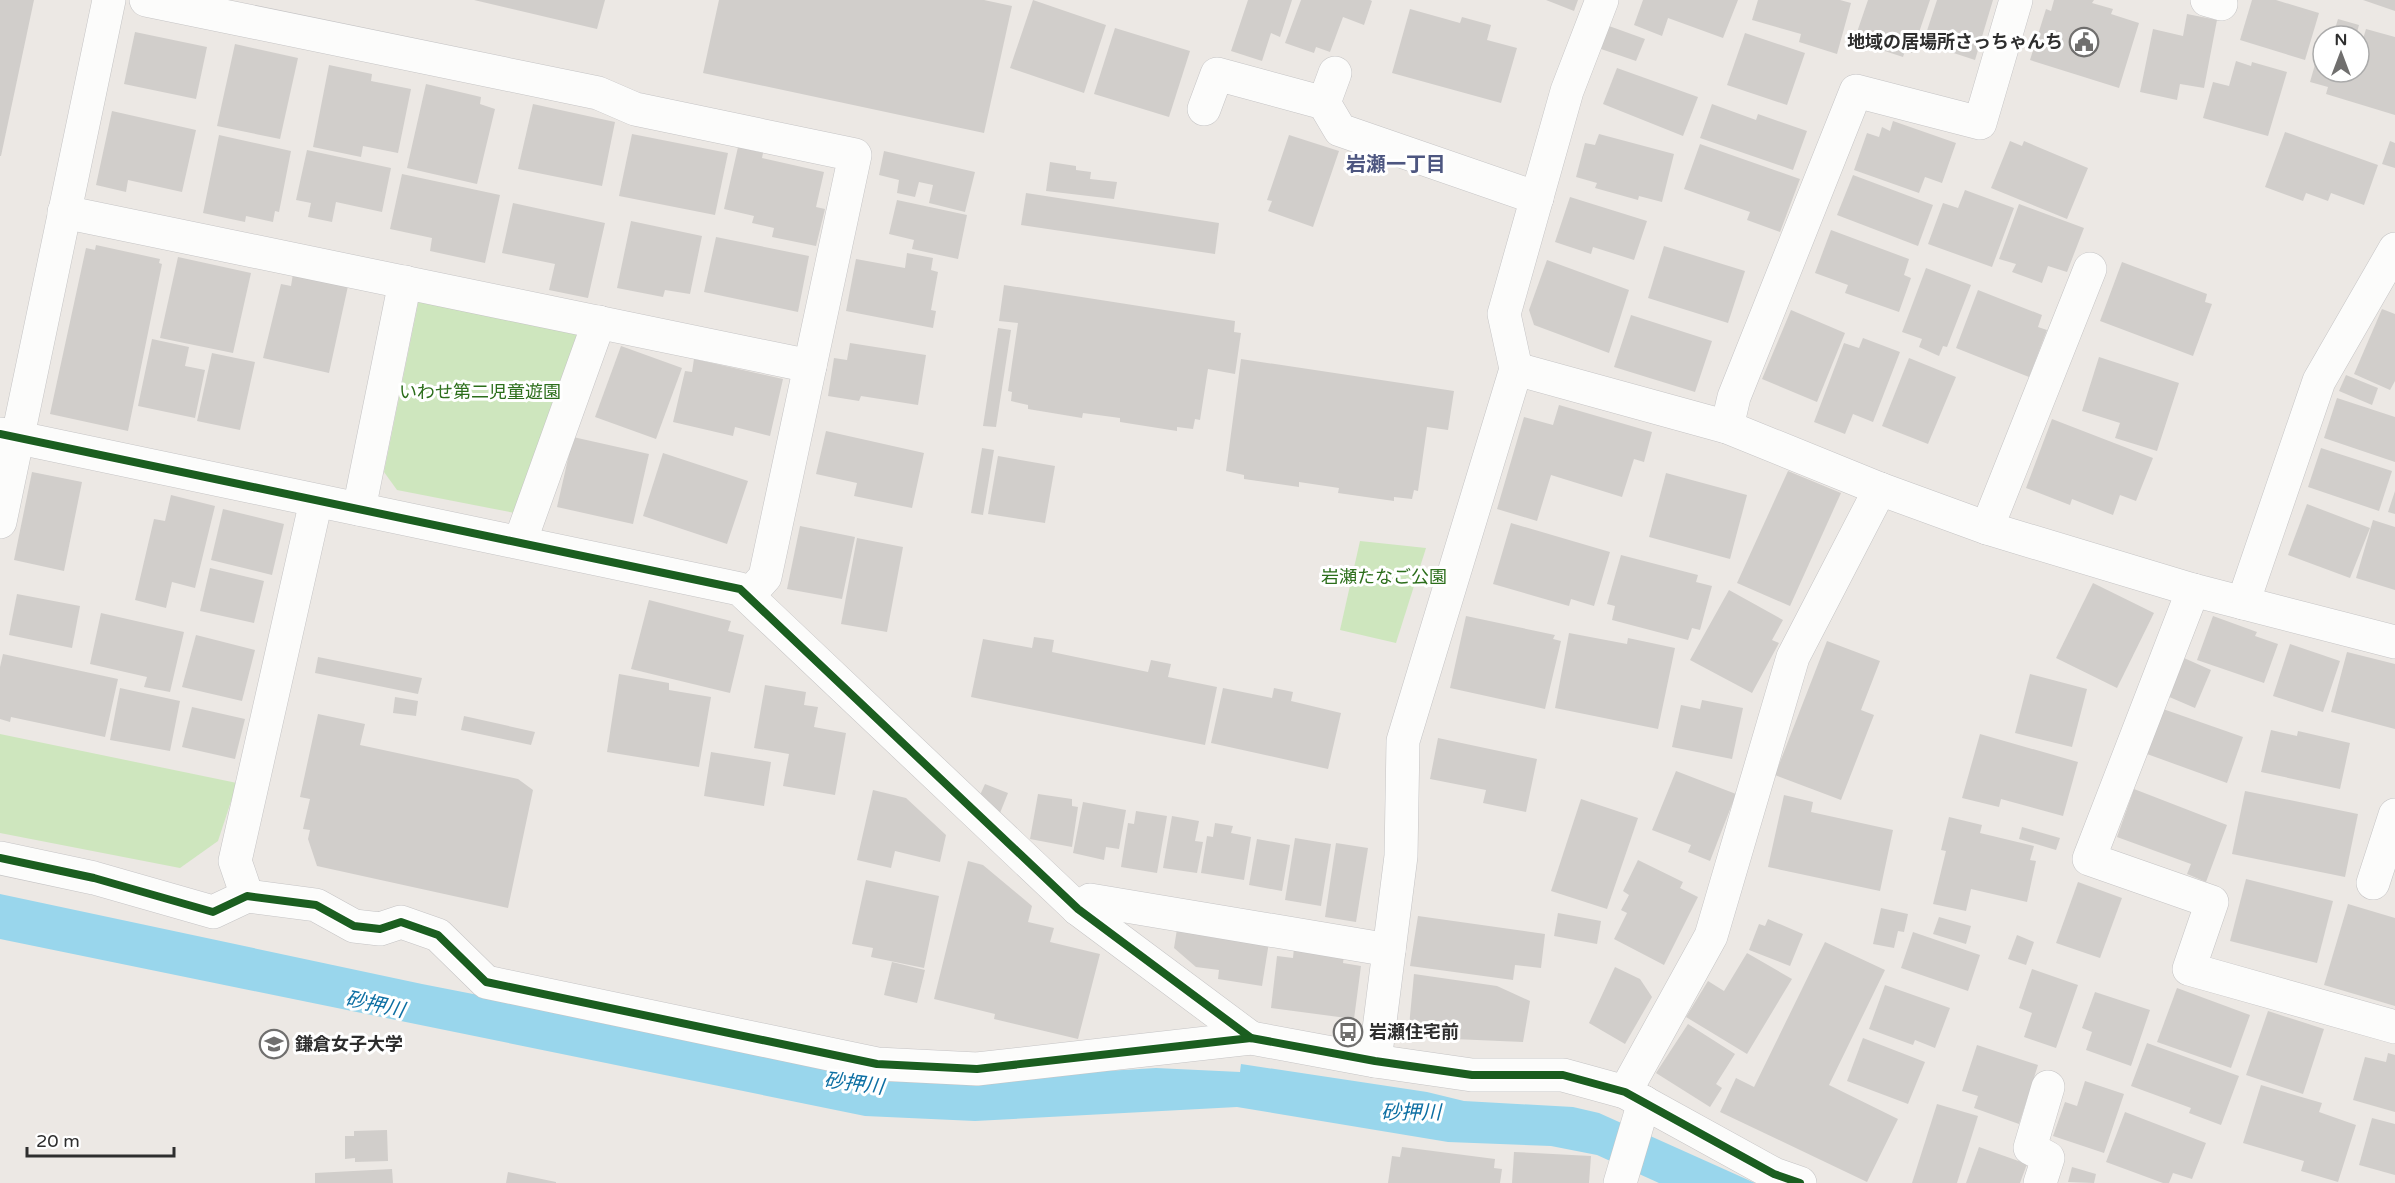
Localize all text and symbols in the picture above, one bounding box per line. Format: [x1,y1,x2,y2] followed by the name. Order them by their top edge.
[2311,24,2371,84] north arrow
[2068,26,2100,58] public building icon: 地域の居場所さっちゃんち
[2335,30,2347,50] text: N
[1847,31,2063,53] place label: 地域の居場所さっちゃんち
[1346,153,1446,177] district label: 岩瀬一丁目
[399,381,561,403] park label: いわせ第二児童遊園
[1321,566,1447,588] park label: 岩瀬たなご公園
[343,987,409,1023] water label: 砂押川
[1332,1016,1364,1048] bus stop icon: 岩瀬住宅前
[1369,1021,1459,1043] place label: 岩瀬住宅前
[258,1028,290,1060] school or university icon: 鎌倉女子大学
[295,1033,403,1055] place label: 鎌倉女子大学
[823,1068,887,1100] water label: 砂押川
[1381,1101,1443,1125] water label: 砂押川
[27,1120,174,1158] scale bar
[36,1130,80,1152] text: 20 m

